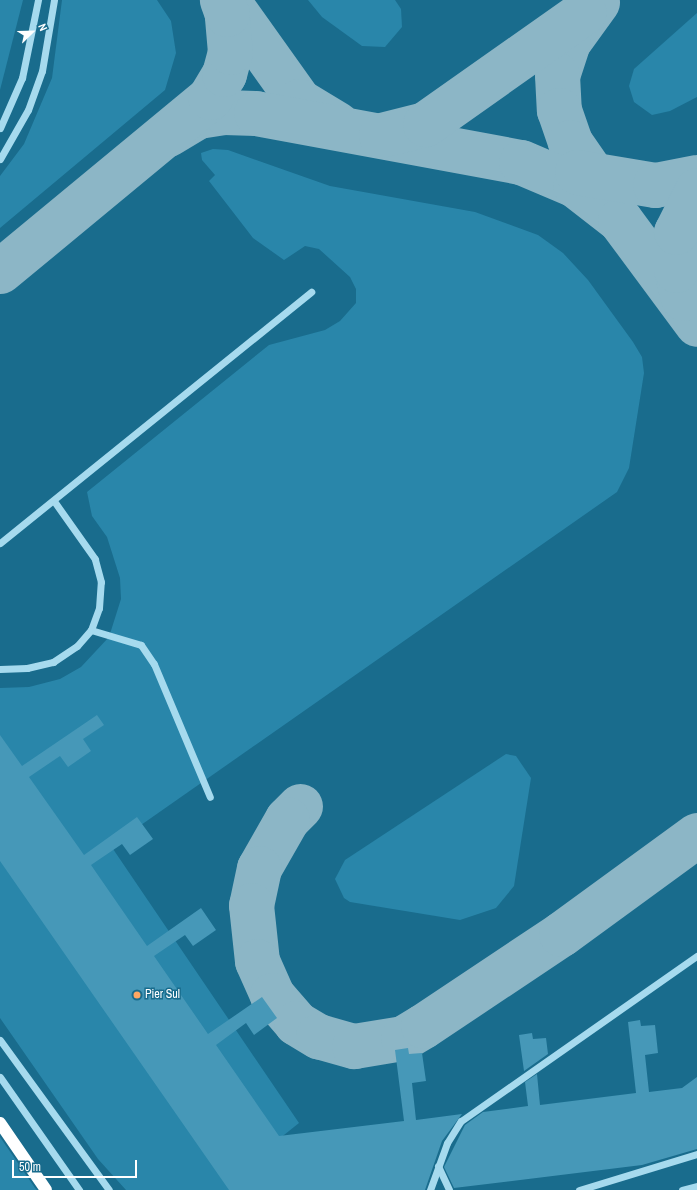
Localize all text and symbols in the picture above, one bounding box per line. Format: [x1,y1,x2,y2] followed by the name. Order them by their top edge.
[12,12,52,52] north arrow
[35,22,51,33] text: N
[145,988,180,1002] place label: Pier Sul
[132,990,142,1000] marker: Pier Sul
[14,1152,139,1178] scale bar
[19,1159,41,1175] text: 50 m

